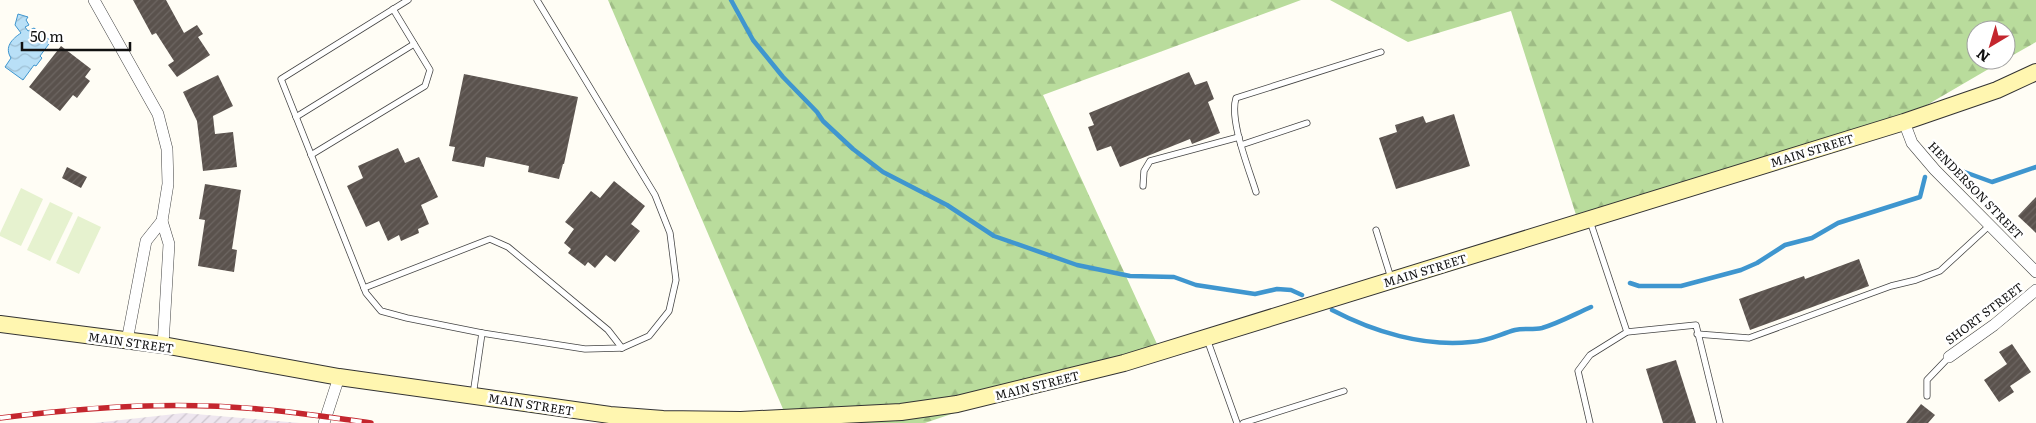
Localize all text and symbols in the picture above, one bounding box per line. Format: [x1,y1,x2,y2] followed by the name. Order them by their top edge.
[22,20,130,52] scale bar
[1966,20,2016,70] north arrow
[30,24,64,47] text: 50 m
[1971,44,1993,68] text: N
[1768,129,1856,171] street label: MAIN STREET
[1924,137,2028,243] street label: HENDERSON STREET
[1381,249,1469,291] street label: MAIN STREET
[1941,278,2027,348] street label: SHORT STREET
[87,327,175,357] street label: MAIN STREET
[993,366,1081,404] street label: MAIN STREET
[487,388,575,420] street label: MAIN STREET

